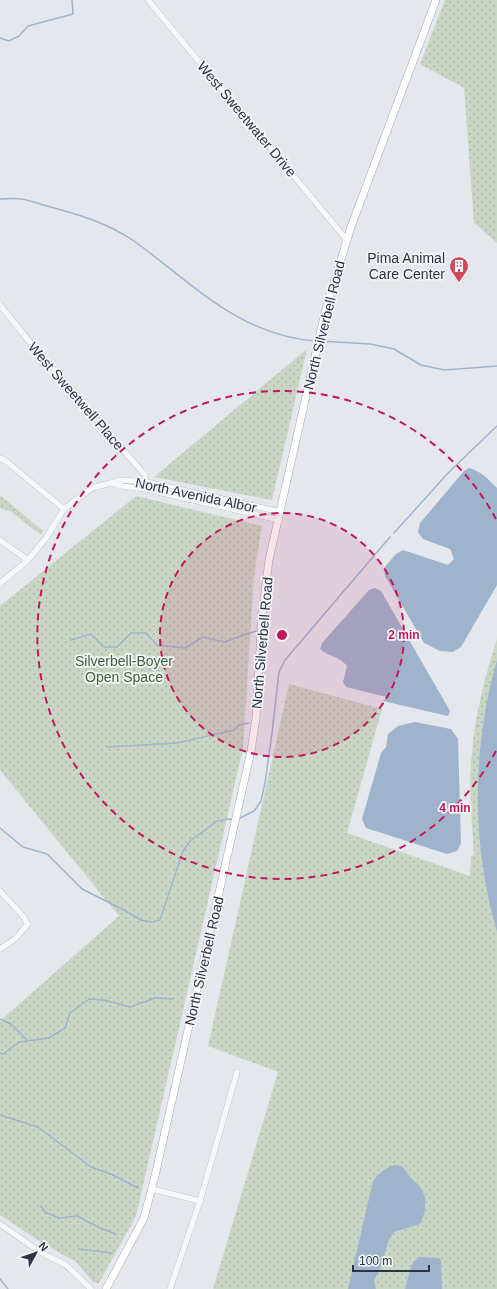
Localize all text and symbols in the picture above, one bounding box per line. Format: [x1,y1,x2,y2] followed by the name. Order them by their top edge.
[194,58,300,180] street label: West Sweetwater Drive
[367,250,445,282] place label: Pima Animal Care Center
[448,255,470,283] building icon: Pima Animal Care Center
[300,259,348,391] street label: North Silverbell Road
[25,339,127,453] street label: West Sweetwell Place
[134,474,258,516] street label: North Avenida Albor
[248,576,276,710] street label: North Silverbell Road
[275,628,289,642] centre of rings
[388,628,420,642] text: 2 min
[75,653,173,685] park label: Silverbell-Boyer Open Space
[439,801,471,815] text: 4 min
[181,895,227,1027] street label: North Silverbell Road
[16,1233,56,1273] north arrow
[37,1240,51,1254] text: N
[353,1247,429,1273] scale bar
[359,1254,392,1268] text: 100 m

